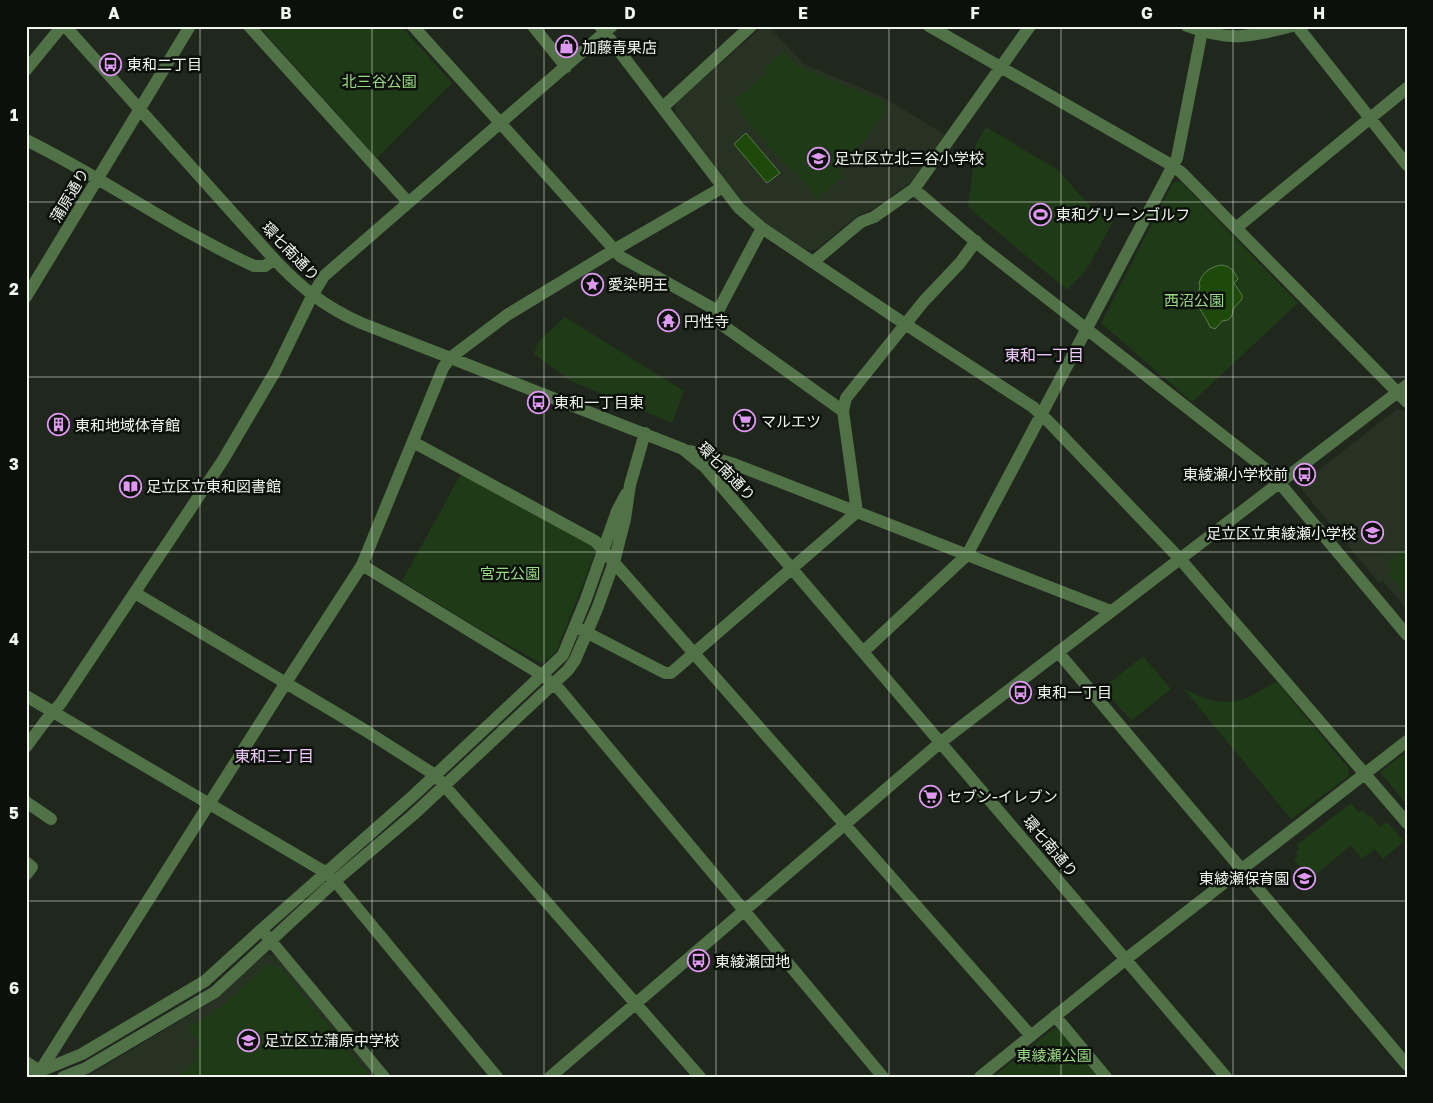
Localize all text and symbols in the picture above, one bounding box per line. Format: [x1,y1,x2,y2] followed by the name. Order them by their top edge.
[108,3,120,23] text: A
[280,3,292,23] text: B
[452,3,464,23] text: C
[624,3,636,23] text: D
[798,3,808,23] text: E
[970,3,980,23] text: F
[1141,3,1153,23] text: G
[1313,3,1325,23] text: H
[554,35,578,59] shop icon: 加藤青果店
[582,38,657,56] place label: 加藤青果店
[99,52,123,76] bus stop icon: 東和二丁目
[127,55,202,73] place label: 東和二丁目
[341,72,417,90] park label: 北三谷公園
[10,105,18,125] text: 1
[806,146,830,170] school or university icon: 足立区立北三谷小学校
[834,149,984,167] place label: 足立区立北三谷小学校
[46,165,92,225] street label: 蒲原通り
[1028,202,1052,226] sports icon: 東和グリーンゴルフ
[1056,205,1190,223] place label: 東和グリーンゴルフ
[258,218,324,284] street label: 環七南通り
[580,272,604,296] place icon: 愛染明王
[608,275,668,293] place label: 愛染明王
[9,279,19,299] text: 2
[1164,291,1224,309] park label: 西沼公園
[656,309,680,333] temple icon: 円性寺
[684,312,729,330] place label: 円性寺
[1004,345,1084,365] district label: 東和一丁目
[526,390,550,414] bus stop icon: 東和一丁目東
[554,393,644,411] place label: 東和一丁目東
[733,409,757,433] supermarket icon: マルエツ
[761,412,821,430] place label: マルエツ
[47,413,71,437] building icon: 東和地域体育館
[75,416,180,434] place label: 東和地域体育館
[694,438,760,504] street label: 環七南通り
[9,454,19,474] text: 3
[1292,462,1316,486] bus stop icon: 東綾瀬小学校前
[1183,465,1288,483] place label: 東綾瀬小学校前
[118,474,142,498] library icon: 足立区立東和図書館
[146,477,281,495] place label: 足立区立東和図書館
[1360,521,1384,545] school or university icon: 足立区立東綾瀬小学校
[1206,524,1356,542] place label: 足立区立東綾瀬小学校
[480,564,540,582] park label: 宮元公園
[9,629,19,649] text: 4
[1009,680,1033,704] bus stop icon: 東和一丁目
[1037,683,1112,701] place label: 東和一丁目
[234,746,314,766] district label: 東和三丁目
[919,784,943,808] supermarket icon: セブン-イレブン
[947,787,1058,805] place label: セブン-イレブン
[9,803,19,823] text: 5
[1020,811,1082,881] street label: 環七南通り
[1293,866,1317,890] school or university icon: 東綾瀬保育園
[1199,869,1289,887] place label: 東綾瀬保育園
[687,949,711,973] bus stop icon: 東綾瀬団地
[715,952,790,970] place label: 東綾瀬団地
[9,978,19,998] text: 6
[236,1028,260,1052] school or university icon: 足立区立蒲原中学校
[264,1031,399,1049] place label: 足立区立蒲原中学校
[1016,1046,1092,1064] park label: 東綾瀬公園

